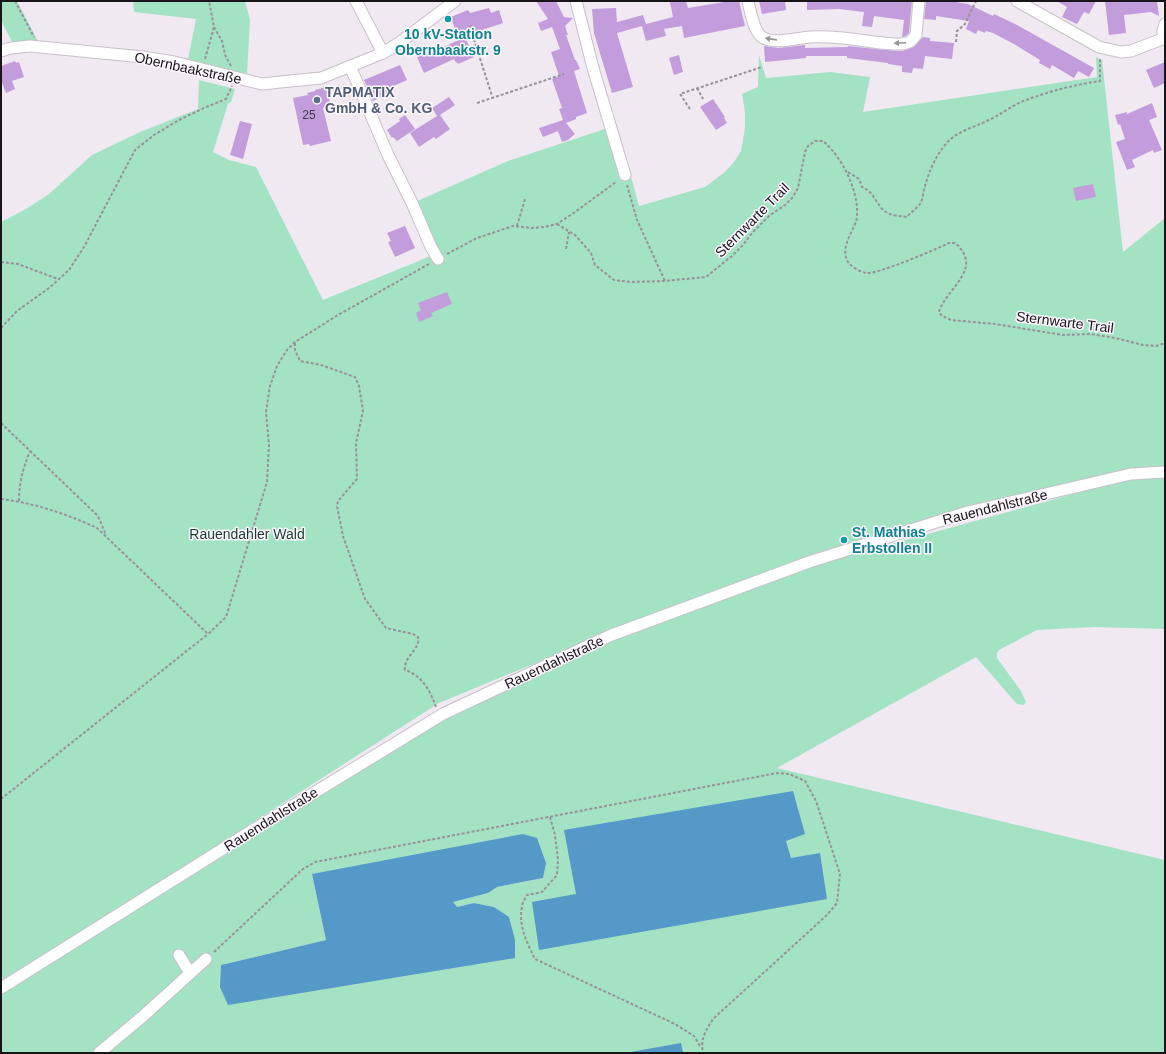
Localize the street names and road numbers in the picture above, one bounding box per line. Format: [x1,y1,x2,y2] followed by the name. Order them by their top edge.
[133,49,243,87] street label: Obernbaakstraße
[712,180,792,260] street label: Sternwarte Trail
[1015,308,1115,336] street label: Sternwarte Trail
[941,486,1049,528] street label: Rauendahlstraße
[502,632,606,692] street label: Rauendahlstraße
[221,784,321,854] street label: Rauendahlstraße

